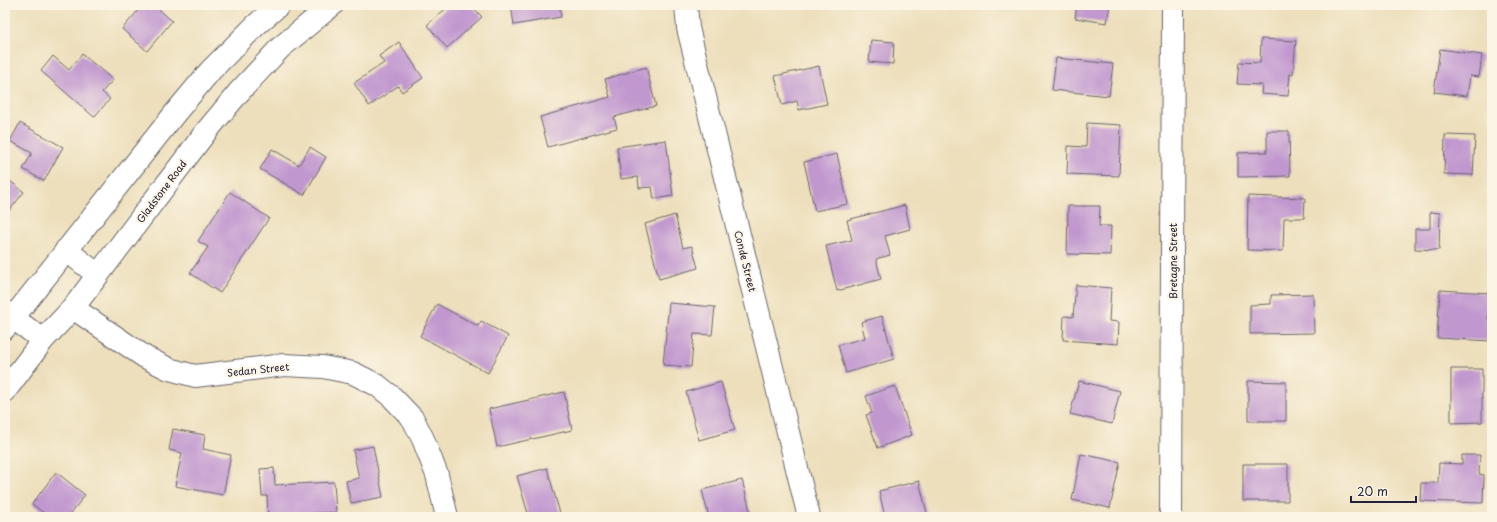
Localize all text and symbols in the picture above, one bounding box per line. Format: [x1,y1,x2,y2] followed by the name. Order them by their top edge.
[132,156,190,226] street label: Gladstone Road
[1165,223,1180,299] street label: Bretagne Street
[731,229,761,293] street label: Conde Street
[226,358,290,380] street label: Sedan Street
[1351,478,1416,504] scale bar
[1357,482,1388,500] text: 20 m

